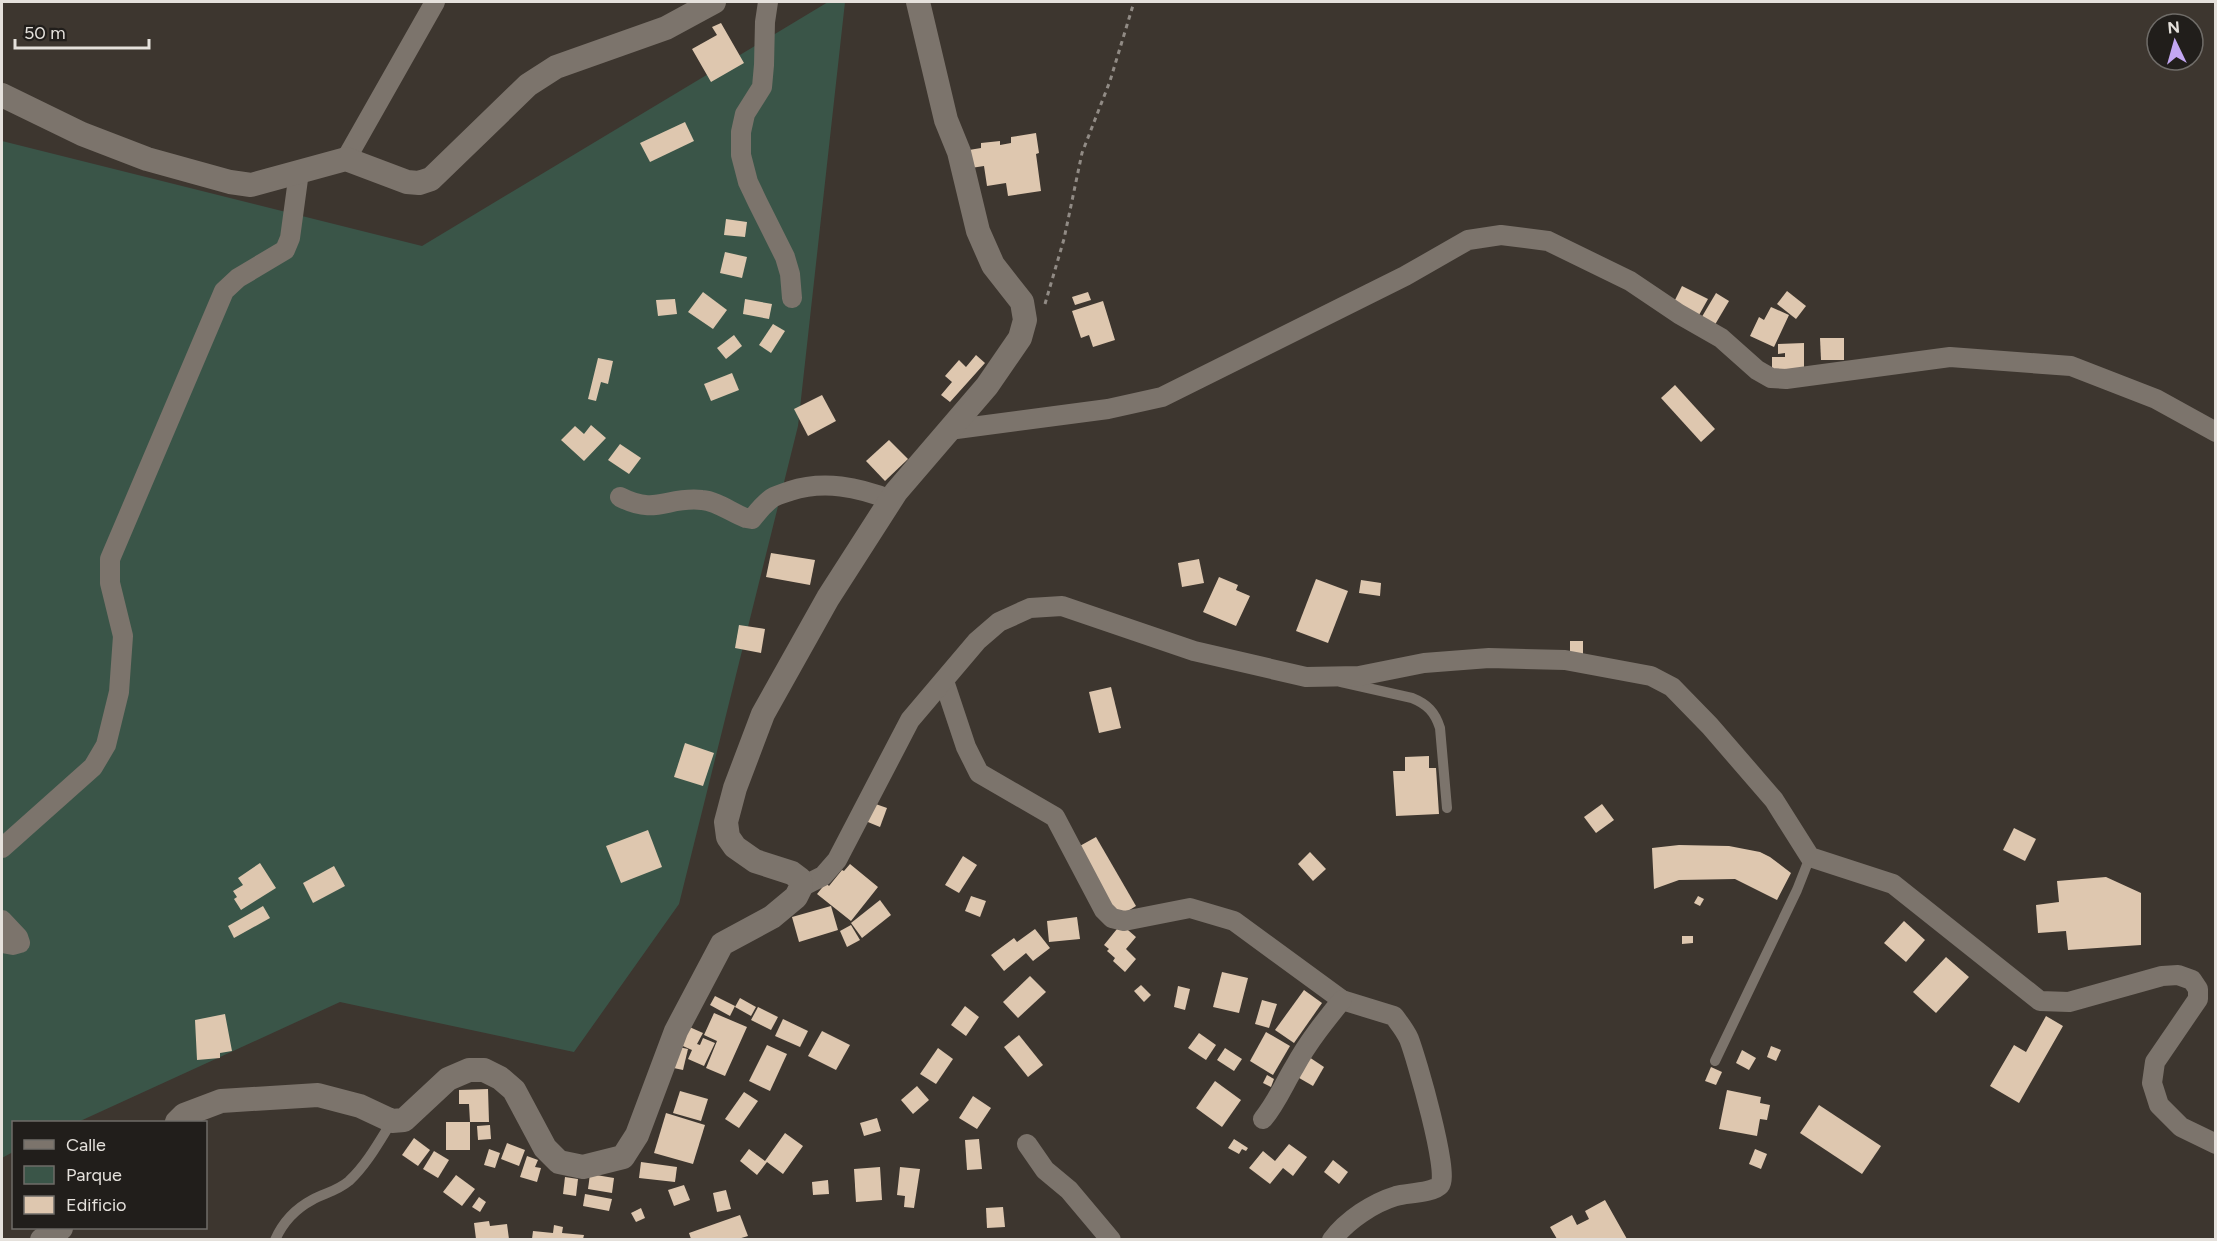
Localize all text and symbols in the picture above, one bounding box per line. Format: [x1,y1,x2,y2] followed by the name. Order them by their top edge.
[15,12,148,50] scale bar
[2145,12,2205,72] north arrow
[2167,18,2181,38] text: N
[24,22,66,44] text: 50 m
[12,1121,207,1229] legend
[66,1134,106,1156] text: Calle
[66,1164,122,1186] text: Parque
[66,1194,127,1216] text: Edificio

